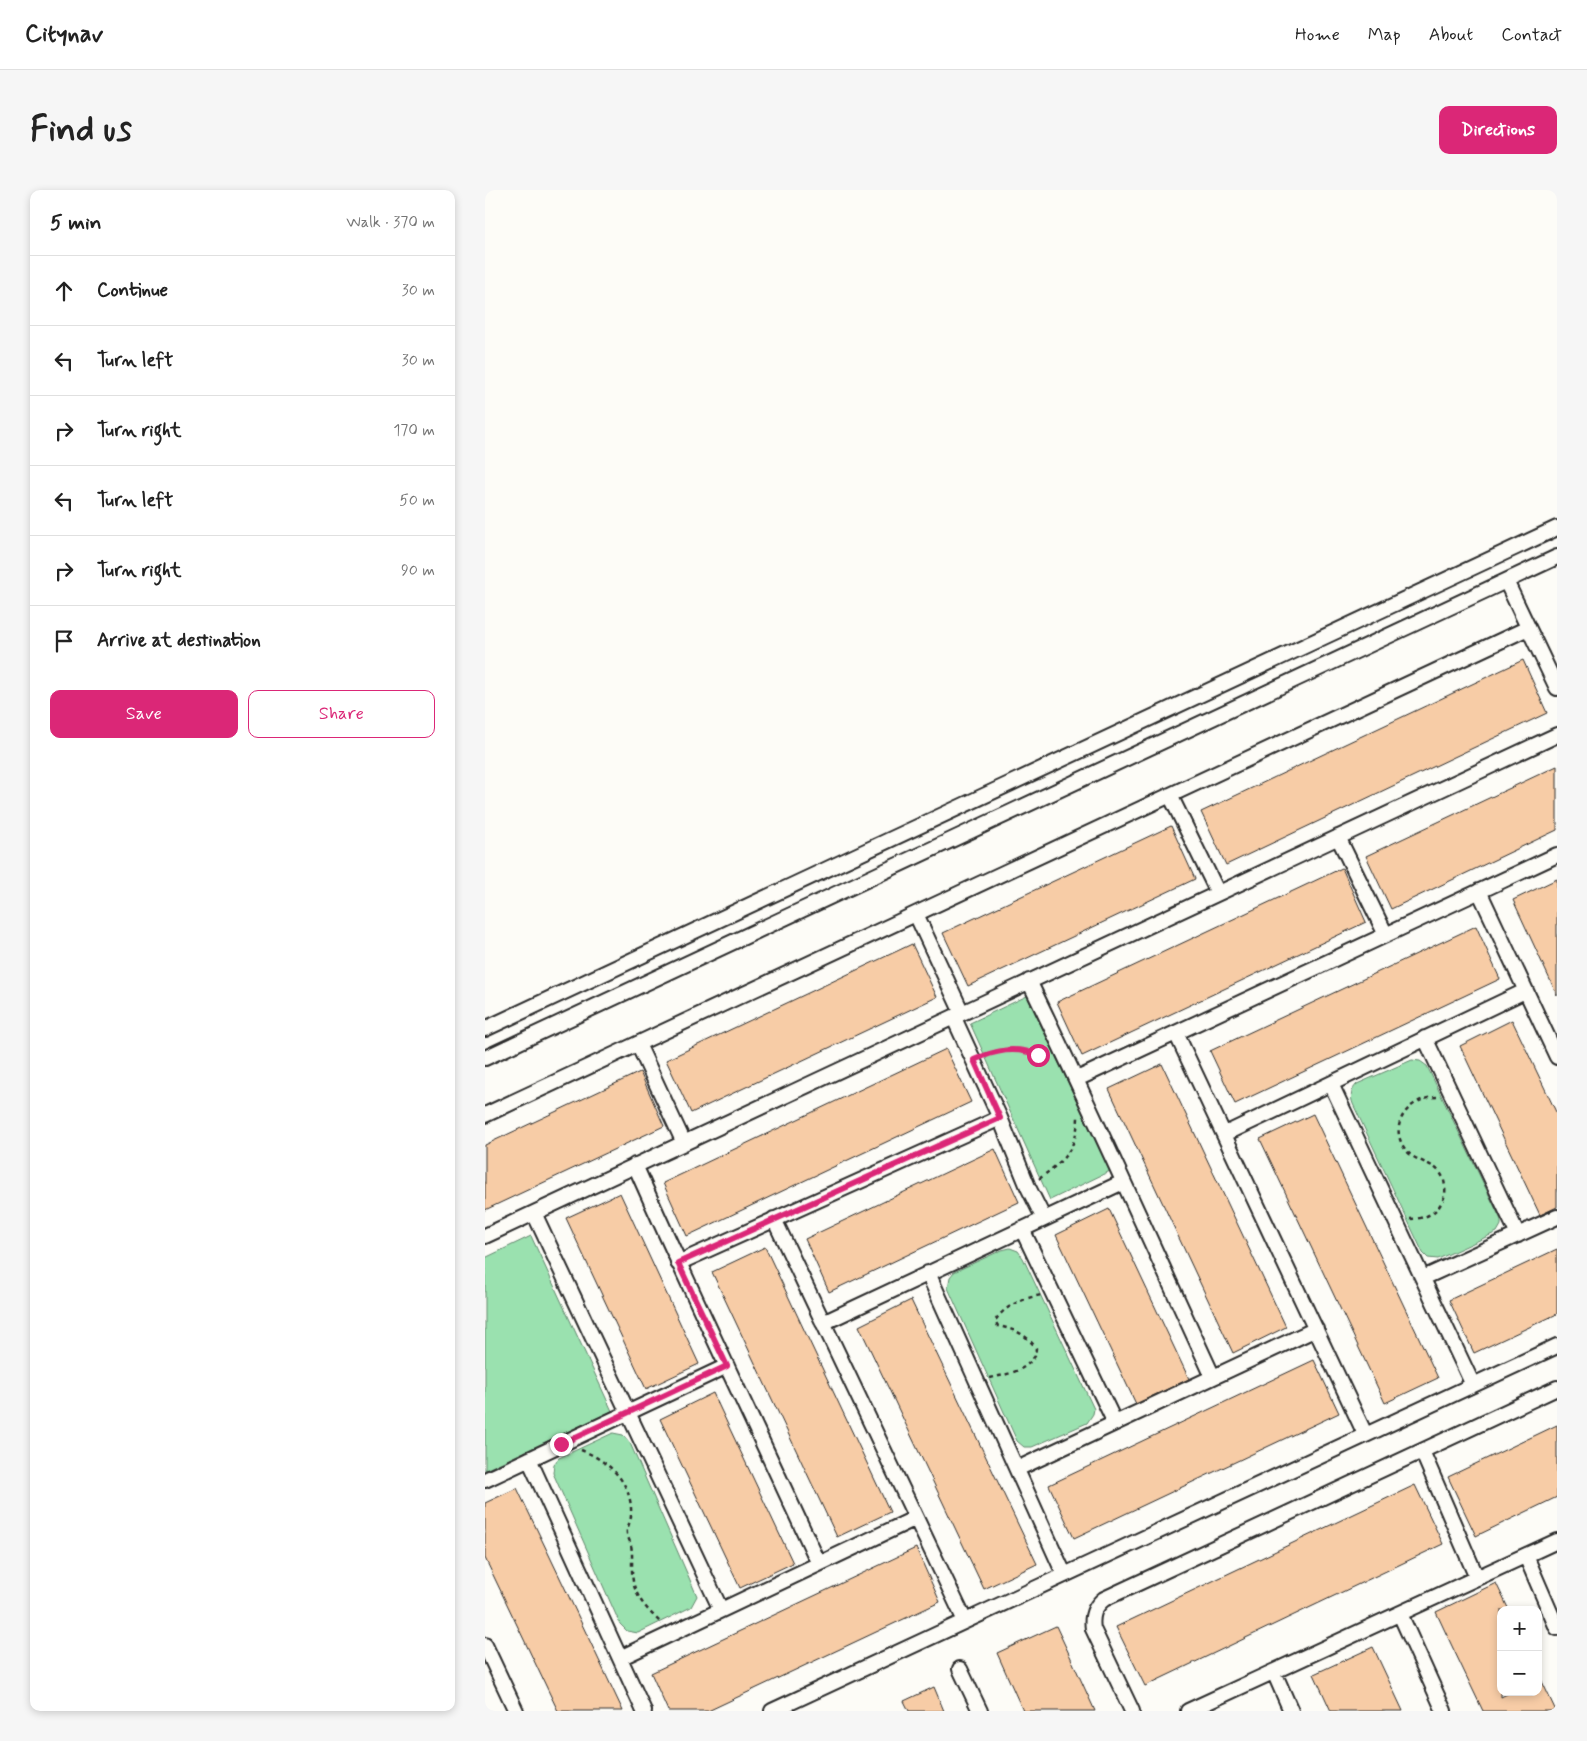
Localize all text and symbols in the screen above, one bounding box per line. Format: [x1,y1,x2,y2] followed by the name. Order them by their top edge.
[25,19,103,50] text: Citynav
[1295,23,1340,47] text: Home
[1368,23,1401,47] text: Map
[1429,23,1473,47] text: About
[1501,23,1562,47] text: Contact
[1439,106,1557,154] button: Directions
[30,107,132,153] text: Find us
[50,209,102,237] text: 5 min
[346,212,435,233] text: Walk · 370 m
[50,277,78,305] icon: ahead
[97,278,168,303] text: Continue
[402,280,435,301] text: 30 m
[50,347,78,375] icon: left
[97,348,173,373] text: Turn left
[402,350,435,371] text: 30 m
[50,417,78,445] icon: right
[97,418,181,443] text: Turn right
[393,420,435,441] text: 170 m
[50,487,78,515] icon: left
[97,488,173,513] text: Turn left
[399,490,435,511] text: 50 m
[50,557,78,585] icon: right
[97,558,181,583] text: Turn right
[401,560,435,581] text: 90 m
[50,627,78,655] icon: arrive
[97,628,261,653] text: Arrive at destination
[50,690,238,738] button: Save
[248,690,435,738] button: Share
[1027,1044,1050,1067] route start
[550,1433,573,1456] route end
[1497,1606,1542,1696] map controls
[1497,1606,1542,1651] button: +
[1497,1651,1542,1696] button: −

